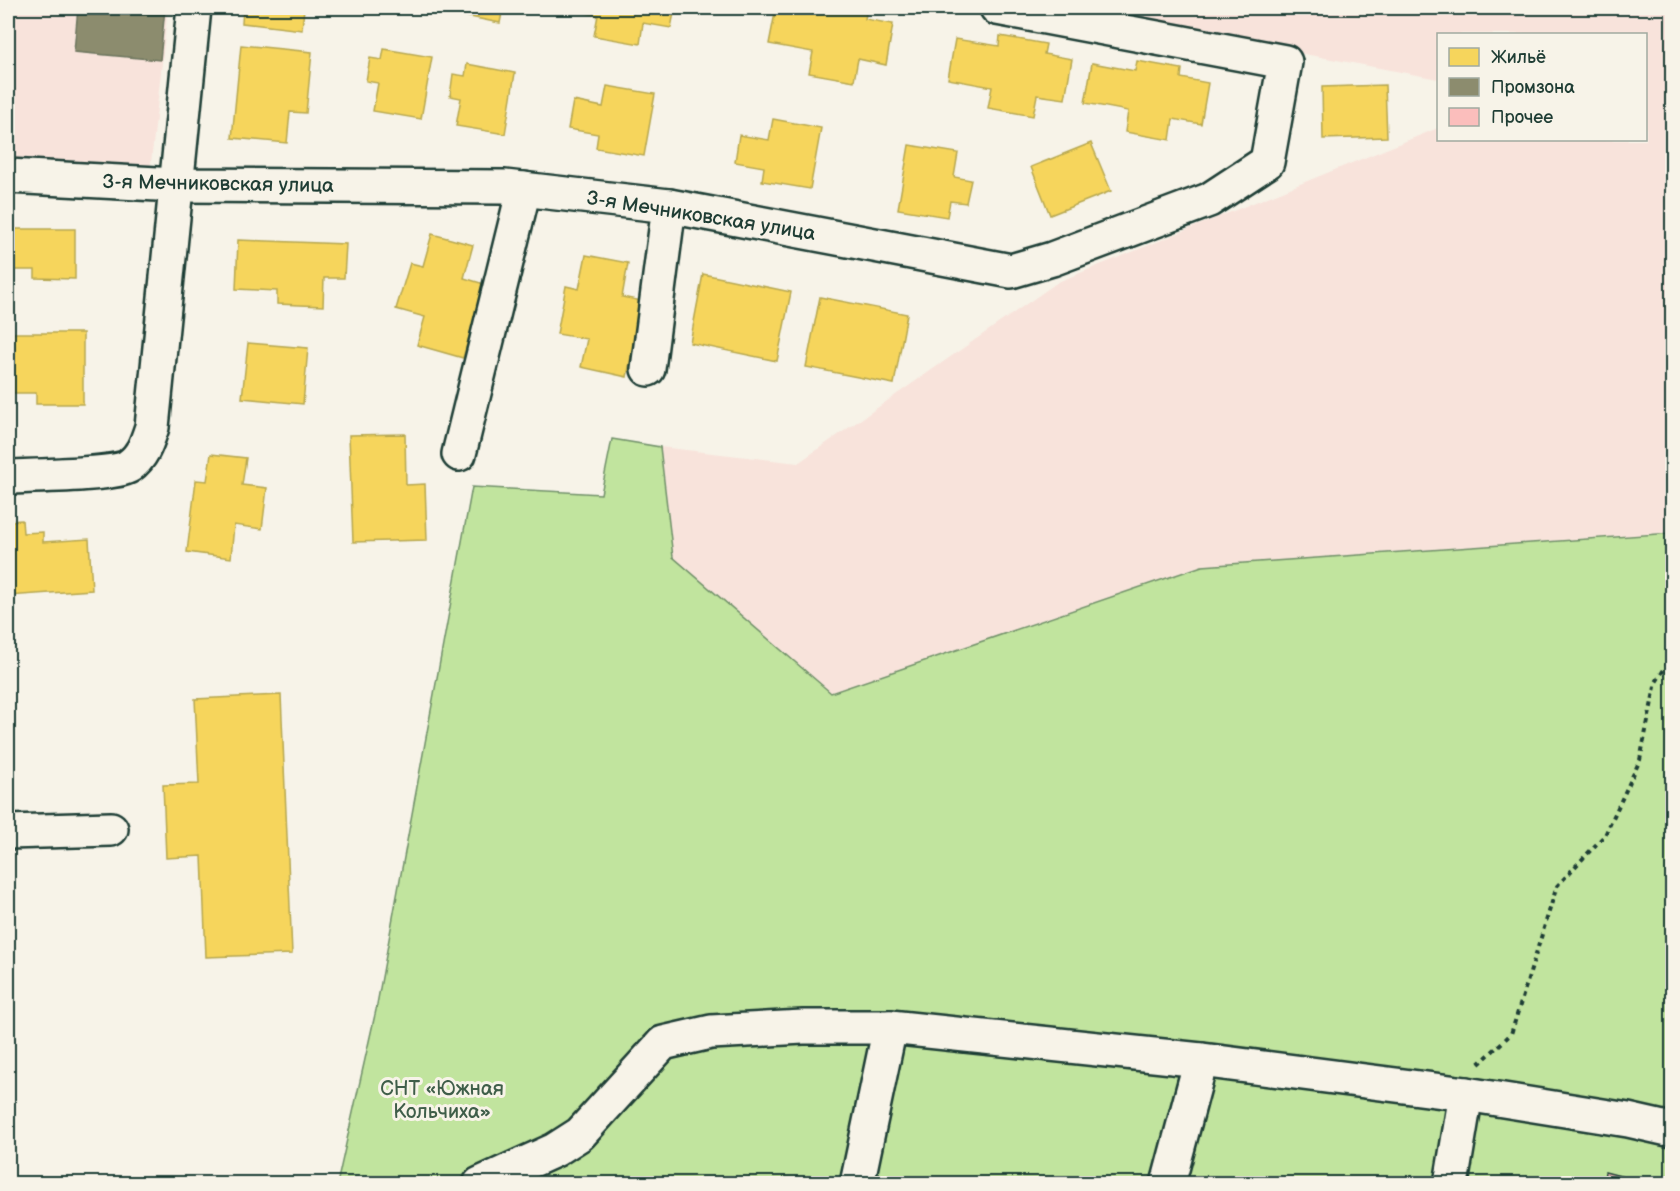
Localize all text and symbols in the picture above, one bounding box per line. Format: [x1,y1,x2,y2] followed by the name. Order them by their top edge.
[1437,33,1647,141] legend
[1491,47,1546,68] text: Жильё
[1491,77,1575,98] text: Промзона
[1491,107,1553,128] text: Прочее
[102,170,334,198] street label: 3-я Мечниковская улица
[585,186,817,246] street label: 3-я Мечниковская улица
[380,1077,504,1124] park label: СНТ «Южная Кольчиха»

